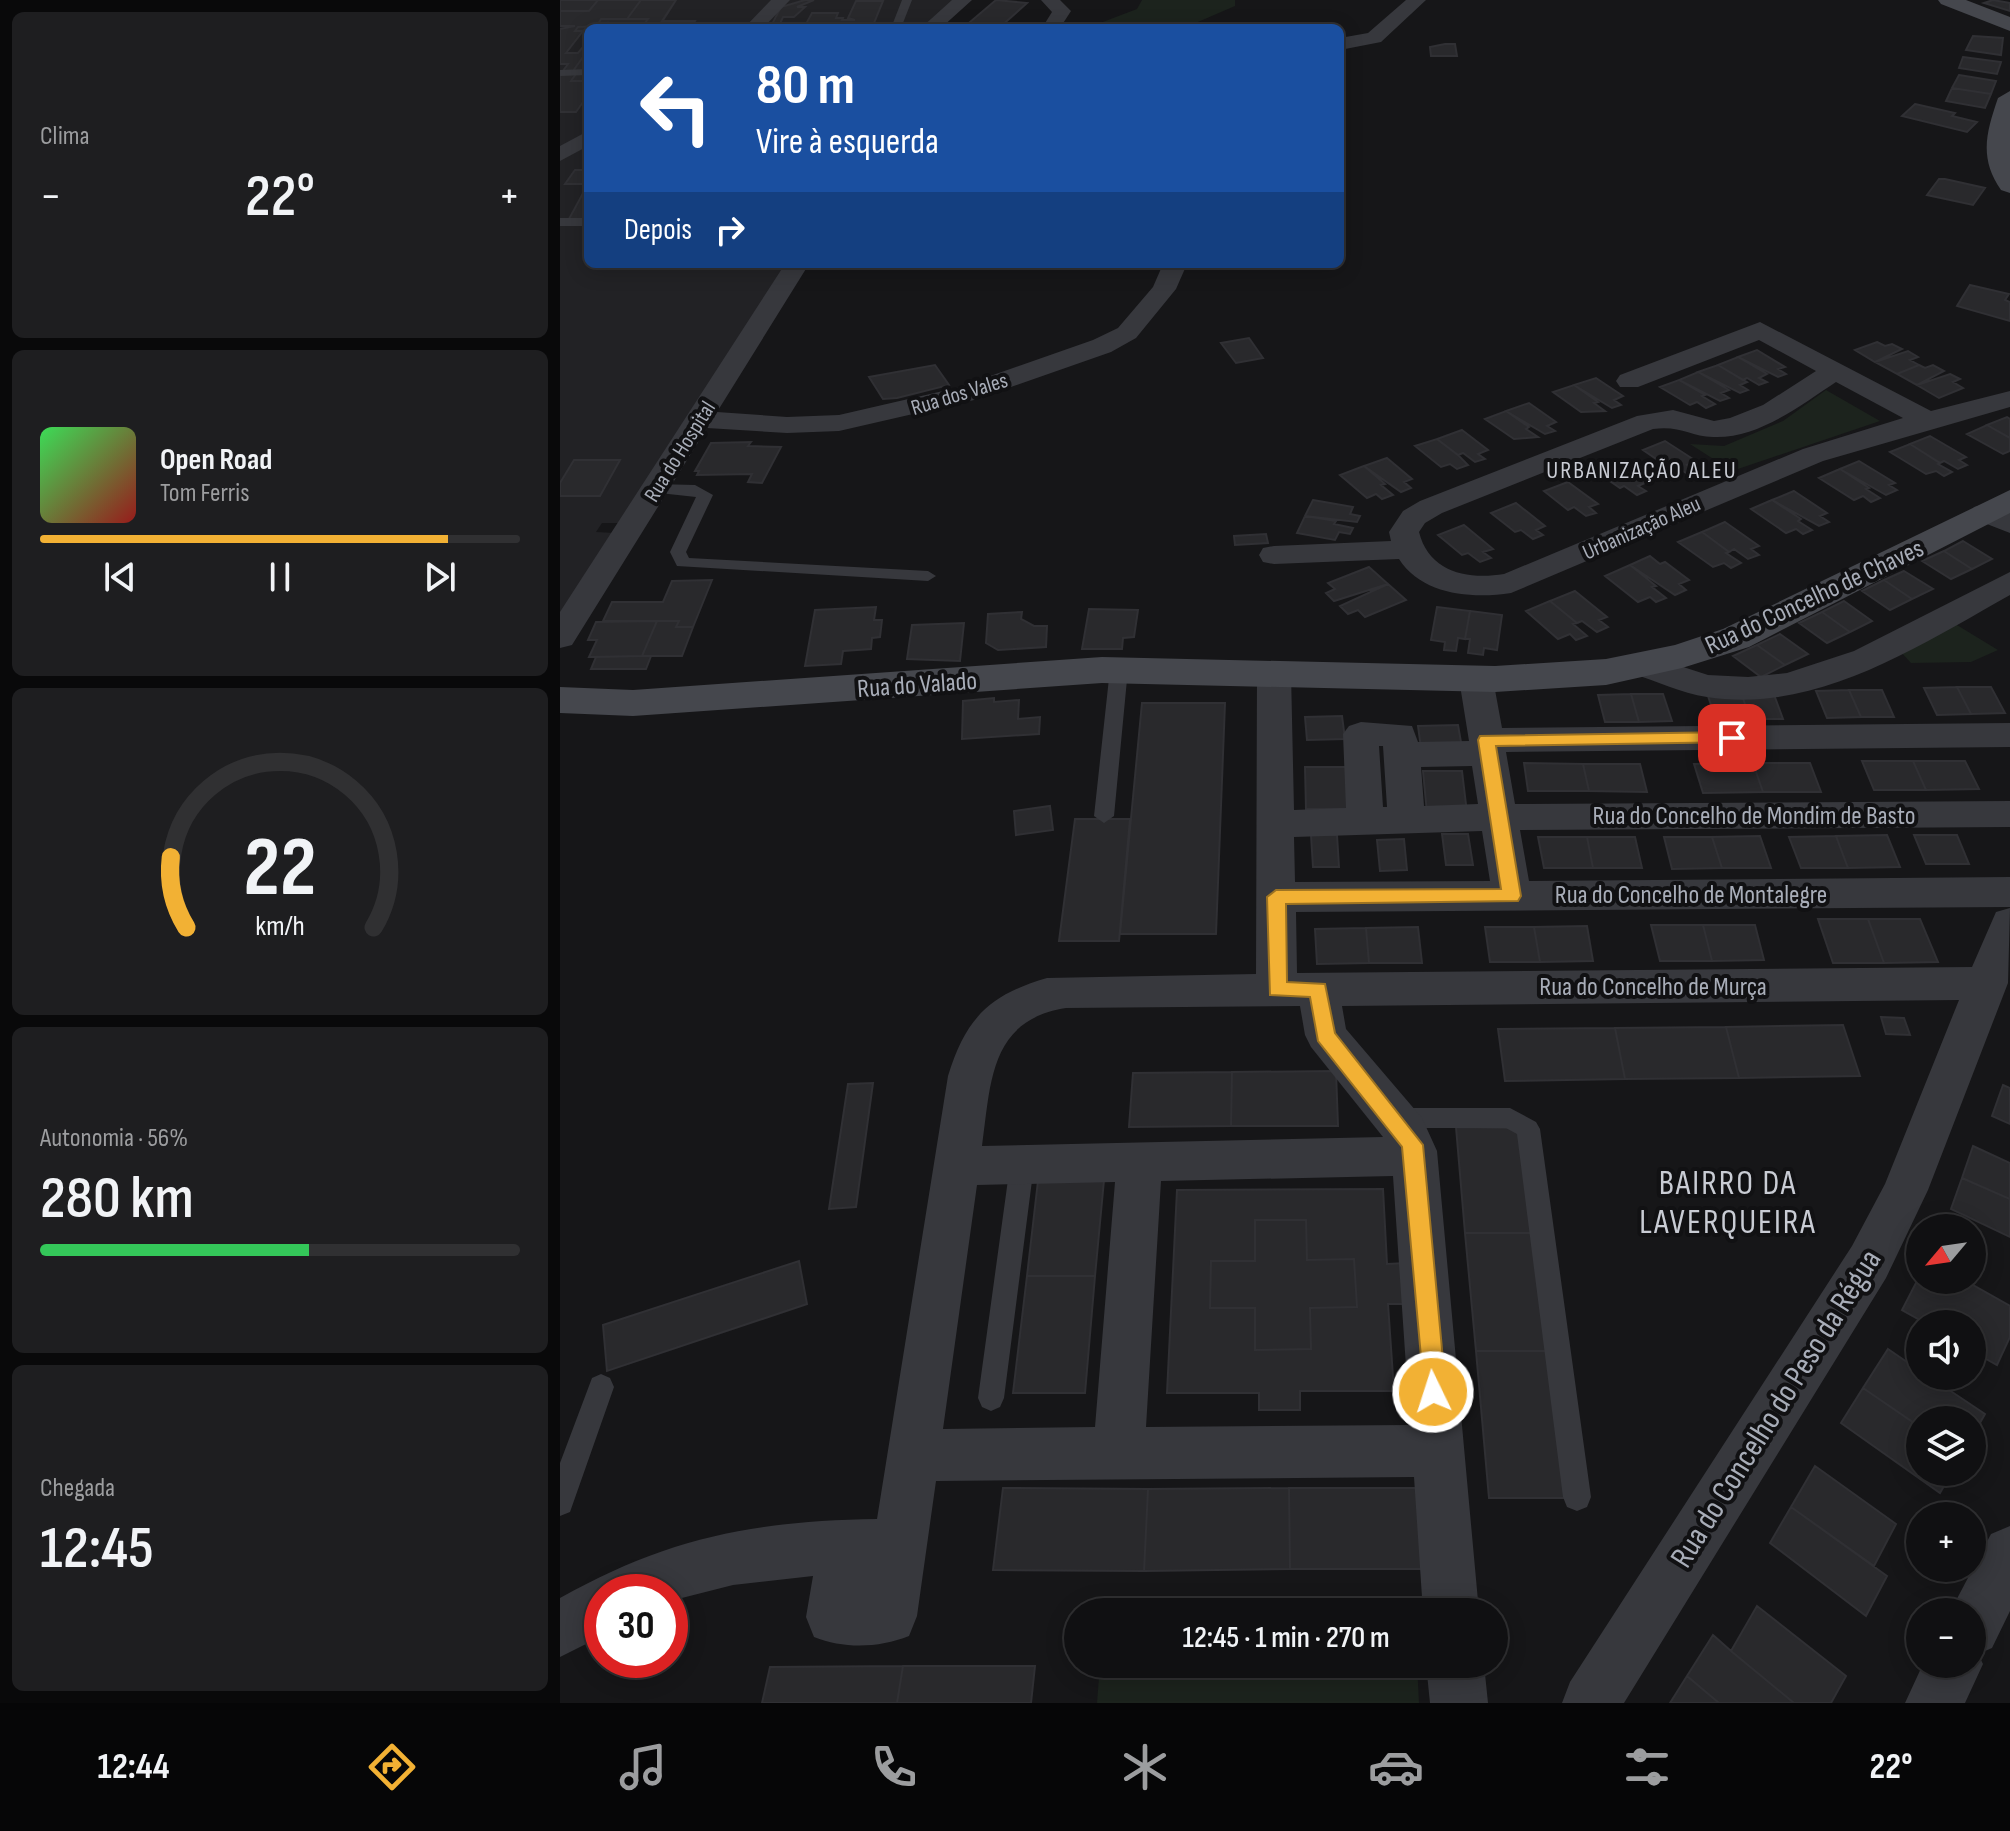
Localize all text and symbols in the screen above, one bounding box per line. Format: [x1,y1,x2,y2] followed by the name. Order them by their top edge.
[756,53,855,120] text: 80 m
[624,56,728,160] icon: left
[40,121,90,152] text: Clima
[756,121,939,164] text: Vire à esquerda
[245,161,315,233] text: 22°
[40,170,62,223] text: −
[498,170,520,223] text: +
[708,208,752,252] icon: right
[624,212,692,248] text: Depois
[908,367,1011,422] street label: Rua dos Vales
[639,396,722,507] street label: Rua do Hospital
[160,442,272,478] text: Open Road
[1546,456,1738,485] district label: URBANIZAÇÃO ALEU
[160,478,250,509] text: Tom Ferris
[1579,490,1705,566] street label: Urbanização Aleu
[1701,533,1929,662] street label: Rua do Concelho de Chaves
[98,555,142,599] icon: previous
[258,555,302,599] icon: pause
[418,555,462,599] icon: next
[856,666,978,705] street label: Rua do Valado
[1698,704,1766,772] pin
[1710,716,1754,760] icon: arrive
[1593,801,1915,832] street label: Rua do Concelho de Mondim de Basto
[244,818,316,918] text: 22
[1555,880,1827,911] street label: Rua do Concelho de Montalegre
[255,909,305,944] text: km/h
[1539,972,1767,1003] street label: Rua do Concelho de Murça
[40,1123,188,1154] text: Autonomia · 56%
[40,1163,194,1235] text: 280 km
[1639,1163,1817,1243] district label: BAIRRO DA LAVERQUEIRA
[1906,1214,1986,1294] north arrow
[1906,1214,1986,1678] map controls
[1662,1243,1890,1575] street label: Rua do Concelho do Peso da Régua
[1906,1310,1986,1390] button: sound
[1391,1350,1475,1434] position arrow
[1906,1406,1986,1486] button: layers
[40,1473,115,1504] text: Chegada
[1906,1502,1986,1582] button: +
[40,1513,154,1585] text: 12:45
[584,1574,688,1678] speed limit sign: 30
[1906,1598,1986,1678] button: −
[1182,1620,1390,1656] text: 12:45 · 1 min · 270 m
[364,1739,420,1795] icon: directions
[615,1739,671,1795] icon: music
[866,1739,922,1795] icon: phone
[1117,1739,1173,1795] icon: climate
[1368,1739,1424,1795] icon: car
[1619,1739,1675,1795] icon: filters
[97,1746,169,1789] text: 12:44
[1870,1746,1912,1789] text: 22°

